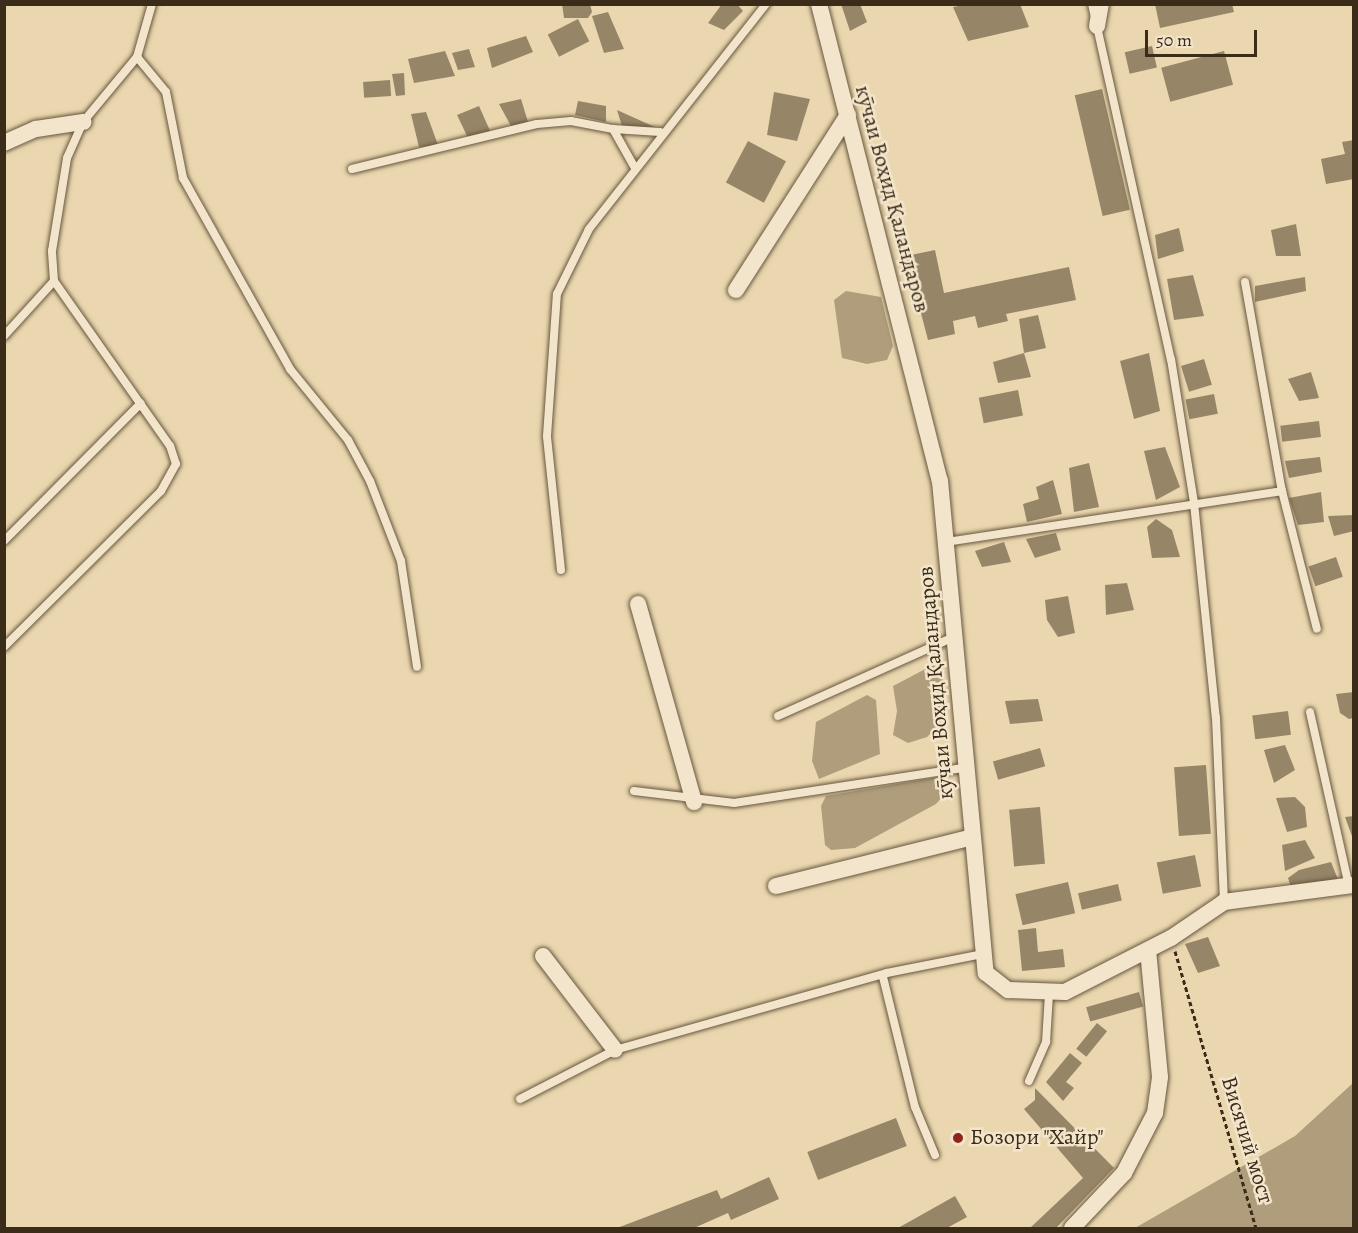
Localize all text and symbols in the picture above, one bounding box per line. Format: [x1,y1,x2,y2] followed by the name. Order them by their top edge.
[1148,18,1260,56] scale bar
[1156,28,1192,52] text: 50 m
[849,83,935,315] street label: кӯчаи Воҳид Қаландаров
[913,565,959,801] street label: кӯчаи Воҳид Қаландаров
[1215,1073,1279,1207] street label: Висячий мост
[970,1125,1104,1151] place label: Бозори "Хайр"
[951,1131,965,1145] marker: Бозори "Хайр"

